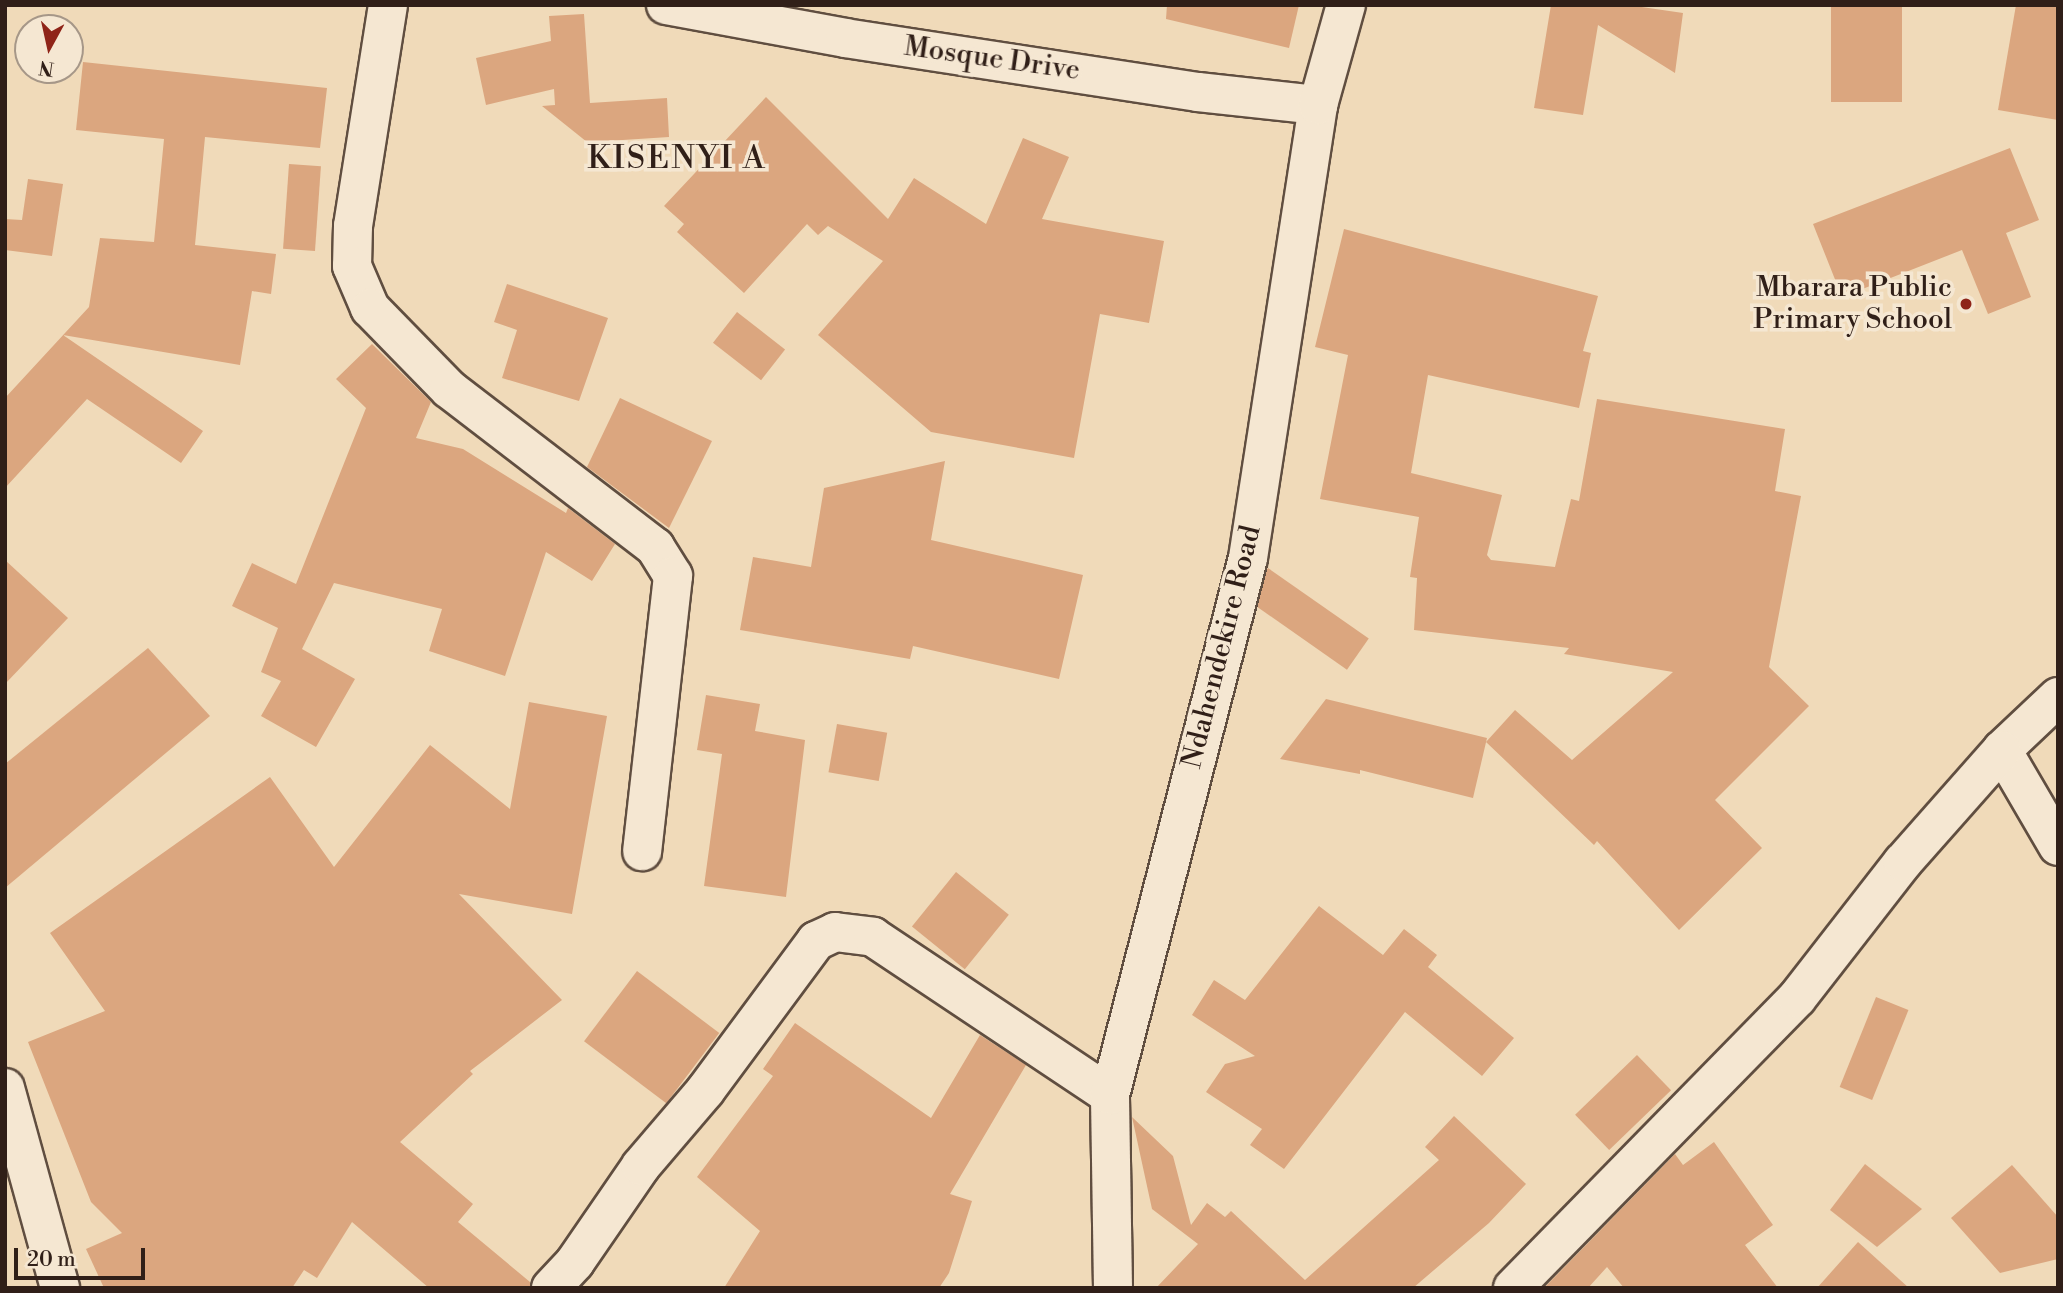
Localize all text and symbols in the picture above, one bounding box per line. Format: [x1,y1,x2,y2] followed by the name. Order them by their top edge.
[14,14,84,84] north arrow
[902,30,1082,88] street label: Mosque Drive
[37,55,55,81] text: N
[588,139,766,177] district label: KISENYI A
[1753,271,1952,337] place label: Mbarara Public Primary School
[1958,296,1974,312] marker: Mbarara Public Primary School
[1176,522,1268,772] street label: Ndahendekire Road
[18,1234,149,1278] scale bar
[27,1247,76,1273] text: 20 m

